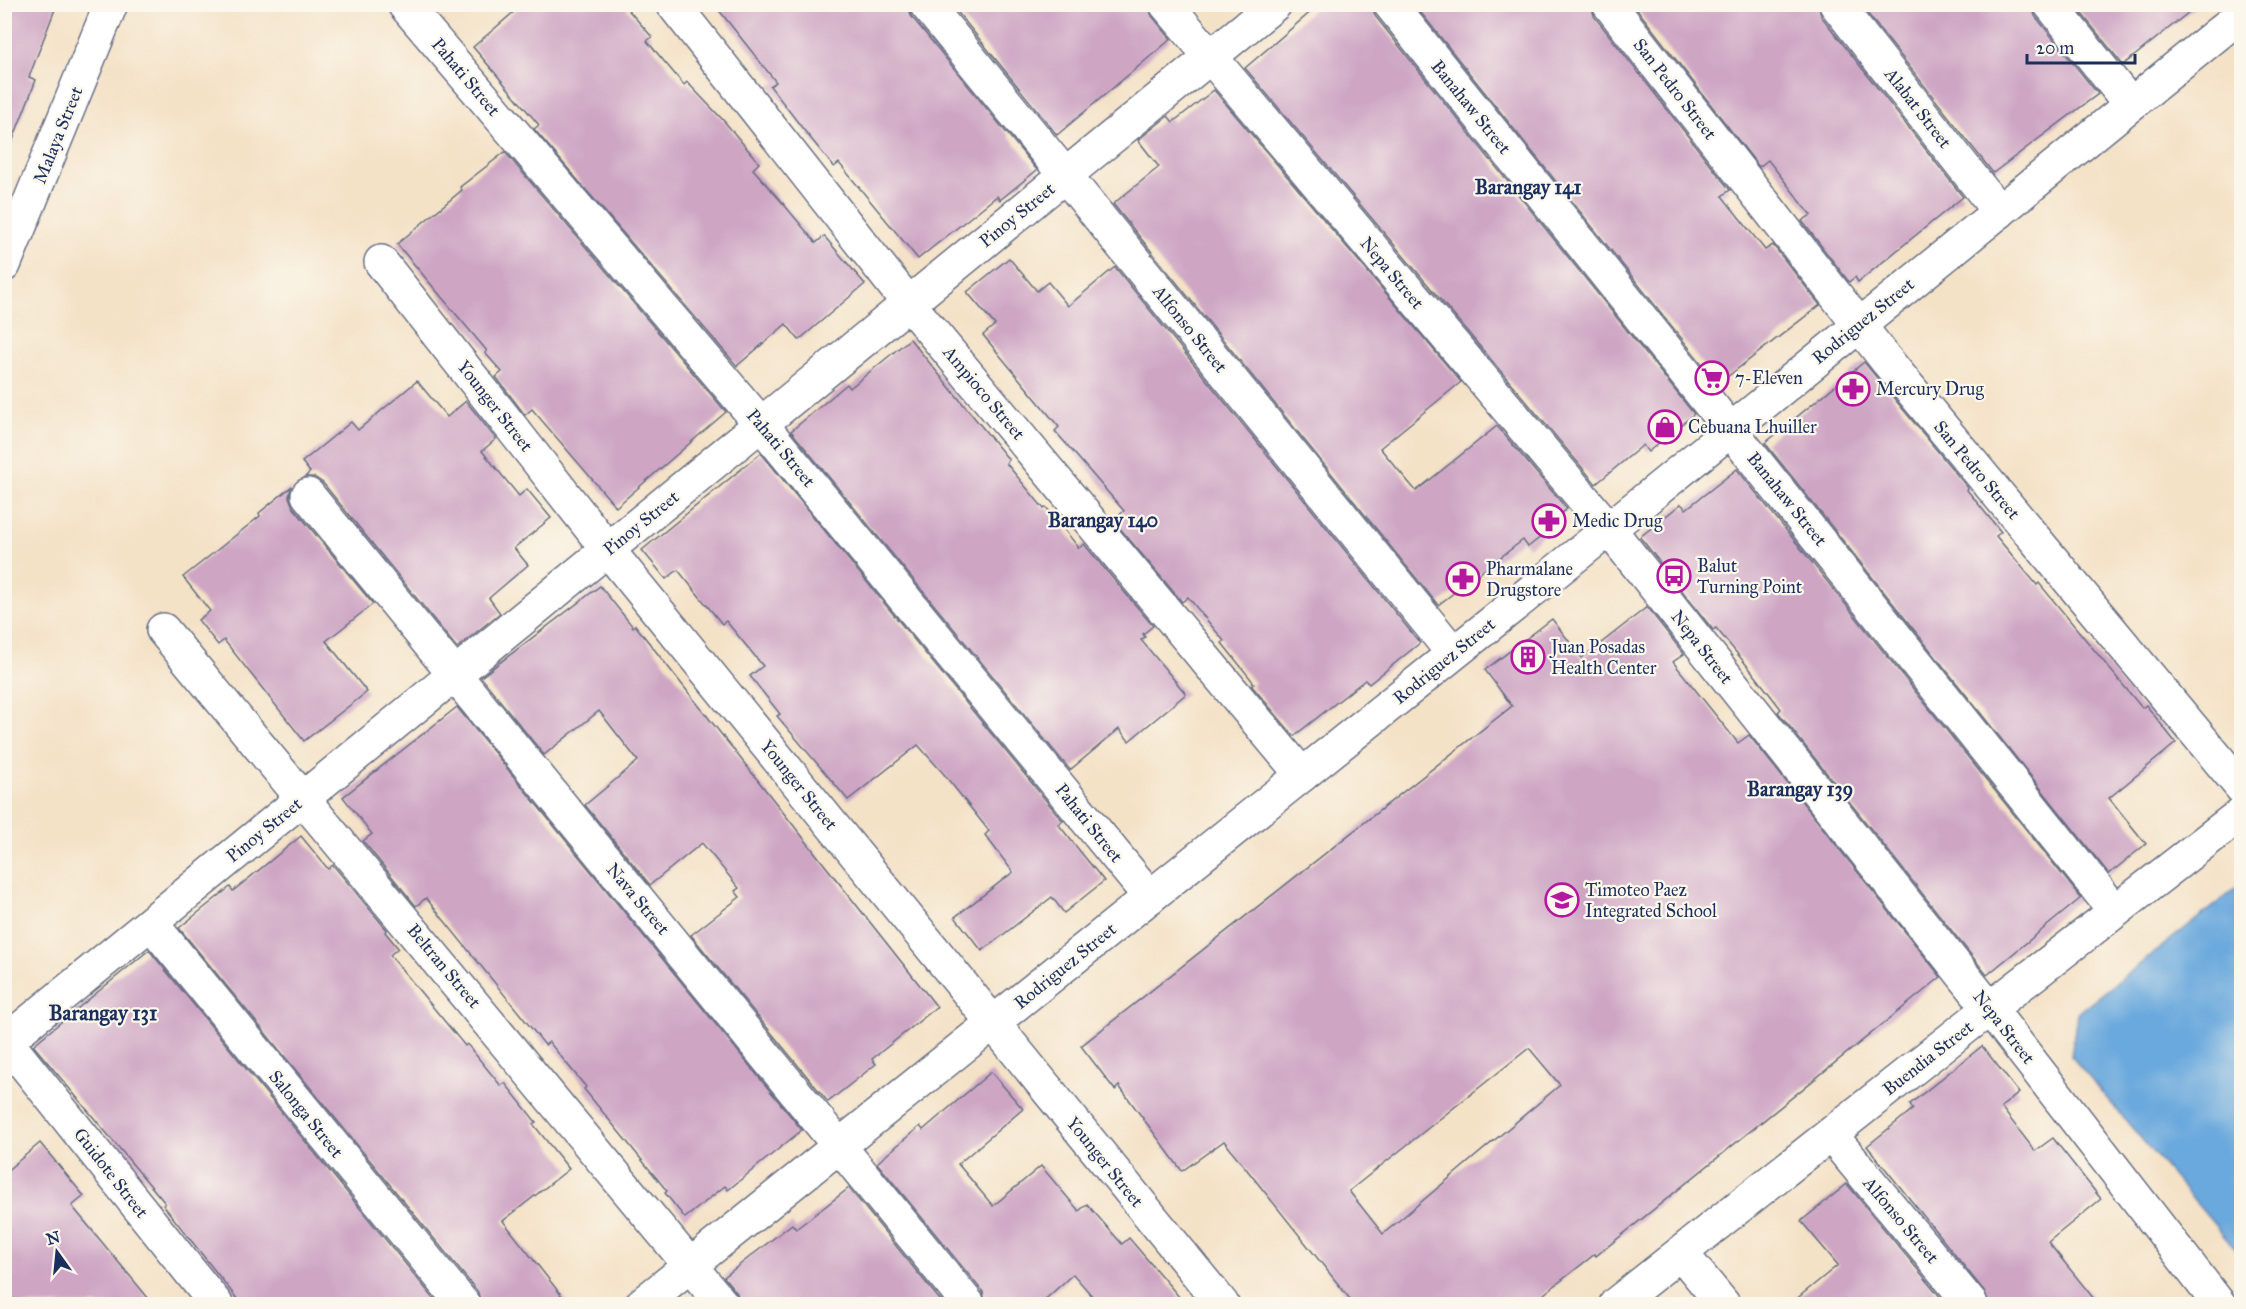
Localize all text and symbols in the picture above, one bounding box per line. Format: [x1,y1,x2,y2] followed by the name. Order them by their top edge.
[2027,27,2135,65] scale bar
[427,34,505,121] street label: Pahati Street
[1629,34,1722,144] street label: San Pedro Street
[2036,37,2074,59] text: 20 m
[1426,55,1516,159] street label: Banahaw Street
[1879,63,1957,153] street label: Alabat Street
[29,83,88,187] street label: Malaya Street
[1475,175,1581,200] district label: Barangay 141
[975,177,1060,252] street label: Pinoy Street
[1355,232,1429,314] street label: Nepa Street
[1807,273,1920,370] street label: Rodriguez Street
[1147,280,1232,378] street label: Alfonso Street
[938,341,1030,445] street label: Ampioco Street
[452,356,538,457] street label: Younger Street
[1694,360,1730,396] supermarket icon: 7-Eleven
[1735,367,1803,389] place label: 7-Eleven
[1835,371,1871,407] pharmacy icon: Mercury Drug
[1876,378,1984,401] place label: Mercury Drug
[742,405,820,492] street label: Pahati Street
[1647,409,1683,445] shop icon: Cebuana Lhuiller
[1688,416,1817,438] place label: Cebuana Lhuiller
[1929,416,2025,524] street label: San Pedro Street
[1742,447,1832,551] street label: Banahaw Street
[599,485,684,560] street label: Pinoy Street
[1531,503,1567,539] pharmacy icon: Medic Drug
[1048,508,1159,533] district label: Barangay 140
[1572,510,1663,533] place label: Medic Drug
[1697,555,1803,599] place label: Balut Turning Point
[1486,558,1573,602] place label: Pharmalane Drugstore
[1656,558,1692,594] bus stop icon: Balut Turning Point
[1445,561,1481,597] pharmacy icon: Pharmalane Drugstore
[1666,606,1738,689] street label: Nepa Street
[1388,613,1501,710] street label: Rodriguez Street
[1549,636,1657,679] place label: Juan Posadas Health Center
[1510,639,1546,675] building icon: Juan Posadas Health Center
[755,735,843,836] street label: Younger Street
[1747,777,1853,802] district label: Barangay 139
[1051,779,1128,867] street label: Pahati Street
[222,792,307,867] street label: Pinoy Street
[602,859,675,940] street label: Nava Street
[1585,879,1717,923] place label: Timoteo Paez Integrated School
[1544,882,1580,918] school or university icon: Timoteo Paez Integrated School
[1009,918,1122,1015] street label: Rodriguez Street
[402,919,486,1013] street label: Beltran Street
[1968,986,2040,1069] street label: Nepa Street
[49,1000,157,1026] district label: Barangay 131
[1878,1015,1978,1100] street label: Buendia Street
[263,1066,348,1163] street label: Salonga Street
[1061,1112,1149,1213] street label: Younger Street
[69,1124,153,1223] street label: Guidote Street
[1858,1171,1944,1268] street label: Alfonso Street
[27,1222,87,1282] north arrow
[44,1227,63,1249] text: N

